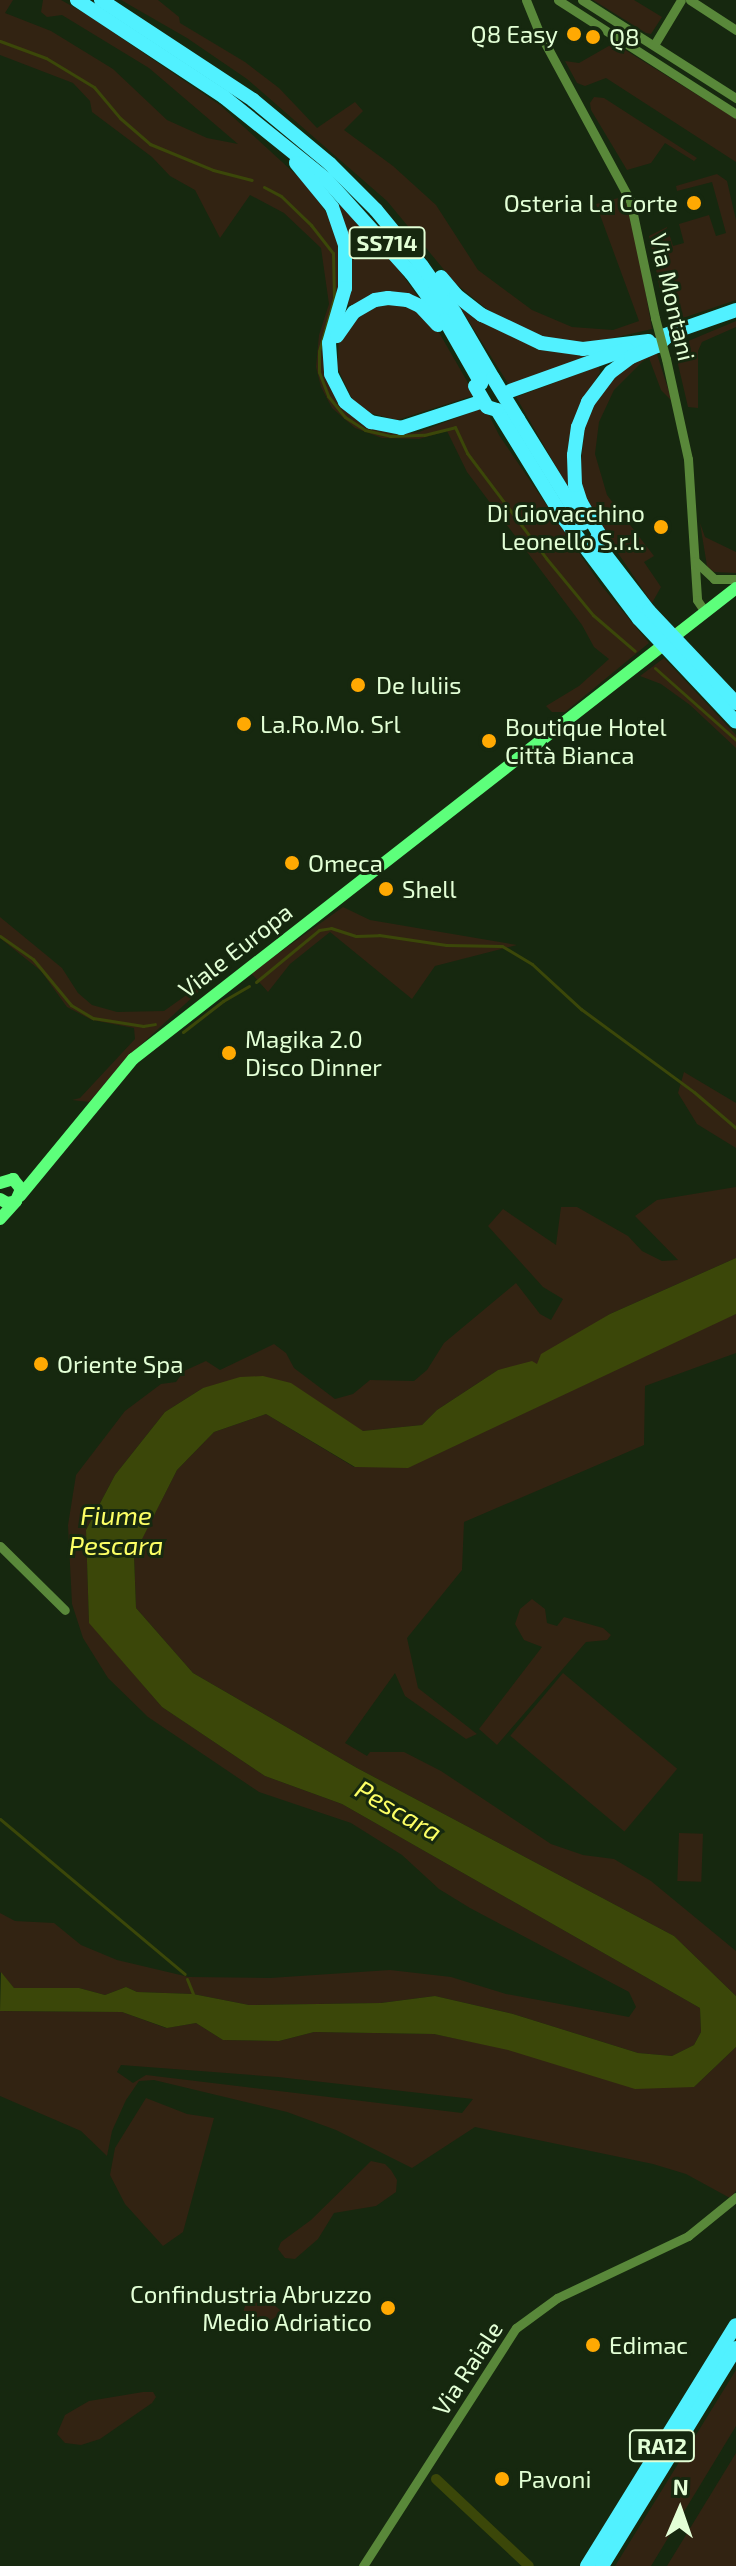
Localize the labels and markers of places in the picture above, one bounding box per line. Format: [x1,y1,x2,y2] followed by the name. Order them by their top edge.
[471,20,558,48] place label: Q8 Easy
[609,23,640,51] place label: Q8
[565,25,583,43] marker: Q8 Easy
[584,28,602,46] marker: Q8
[504,189,678,217] place label: Osteria La Corte
[685,194,703,212] marker: Osteria La Corte
[487,499,645,555] place label: Di Giovacchino Leonello S.r.l.
[652,518,670,536] marker: Di Giovacchino Leonello S.r.l.
[376,671,461,699] place label: De Iuliis
[347,674,369,696] marker: De Iuliis
[260,710,401,738] place label: La.Ro.Mo. Srl
[505,713,667,769] place label: Boutique Hotel Città Bianca
[235,715,253,733] marker: La.Ro.Mo. Srl
[480,732,498,750] marker: Boutique Hotel Città Bianca
[308,849,383,877] place label: Omeca
[283,854,301,872] marker: Omeca
[402,875,457,903] place label: Shell
[377,880,395,898] marker: Shell
[245,1025,382,1081] place label: Magika 2.0 Disco Dinner
[220,1044,238,1062] marker: Magika 2.0 Disco Dinner
[57,1350,183,1378] place label: Oriente Spa
[32,1355,50,1373] marker: Oriente Spa
[129,2280,372,2336] place label: Confindustria Abruzzo Medio Adriatico
[379,2299,397,2317] marker: Confindustria Abruzzo Medio Adriatico
[609,2331,688,2359] place label: Edimac
[584,2336,602,2354] marker: Edimac
[518,2465,591,2493] place label: Pavoni
[493,2470,511,2488] marker: Pavoni

